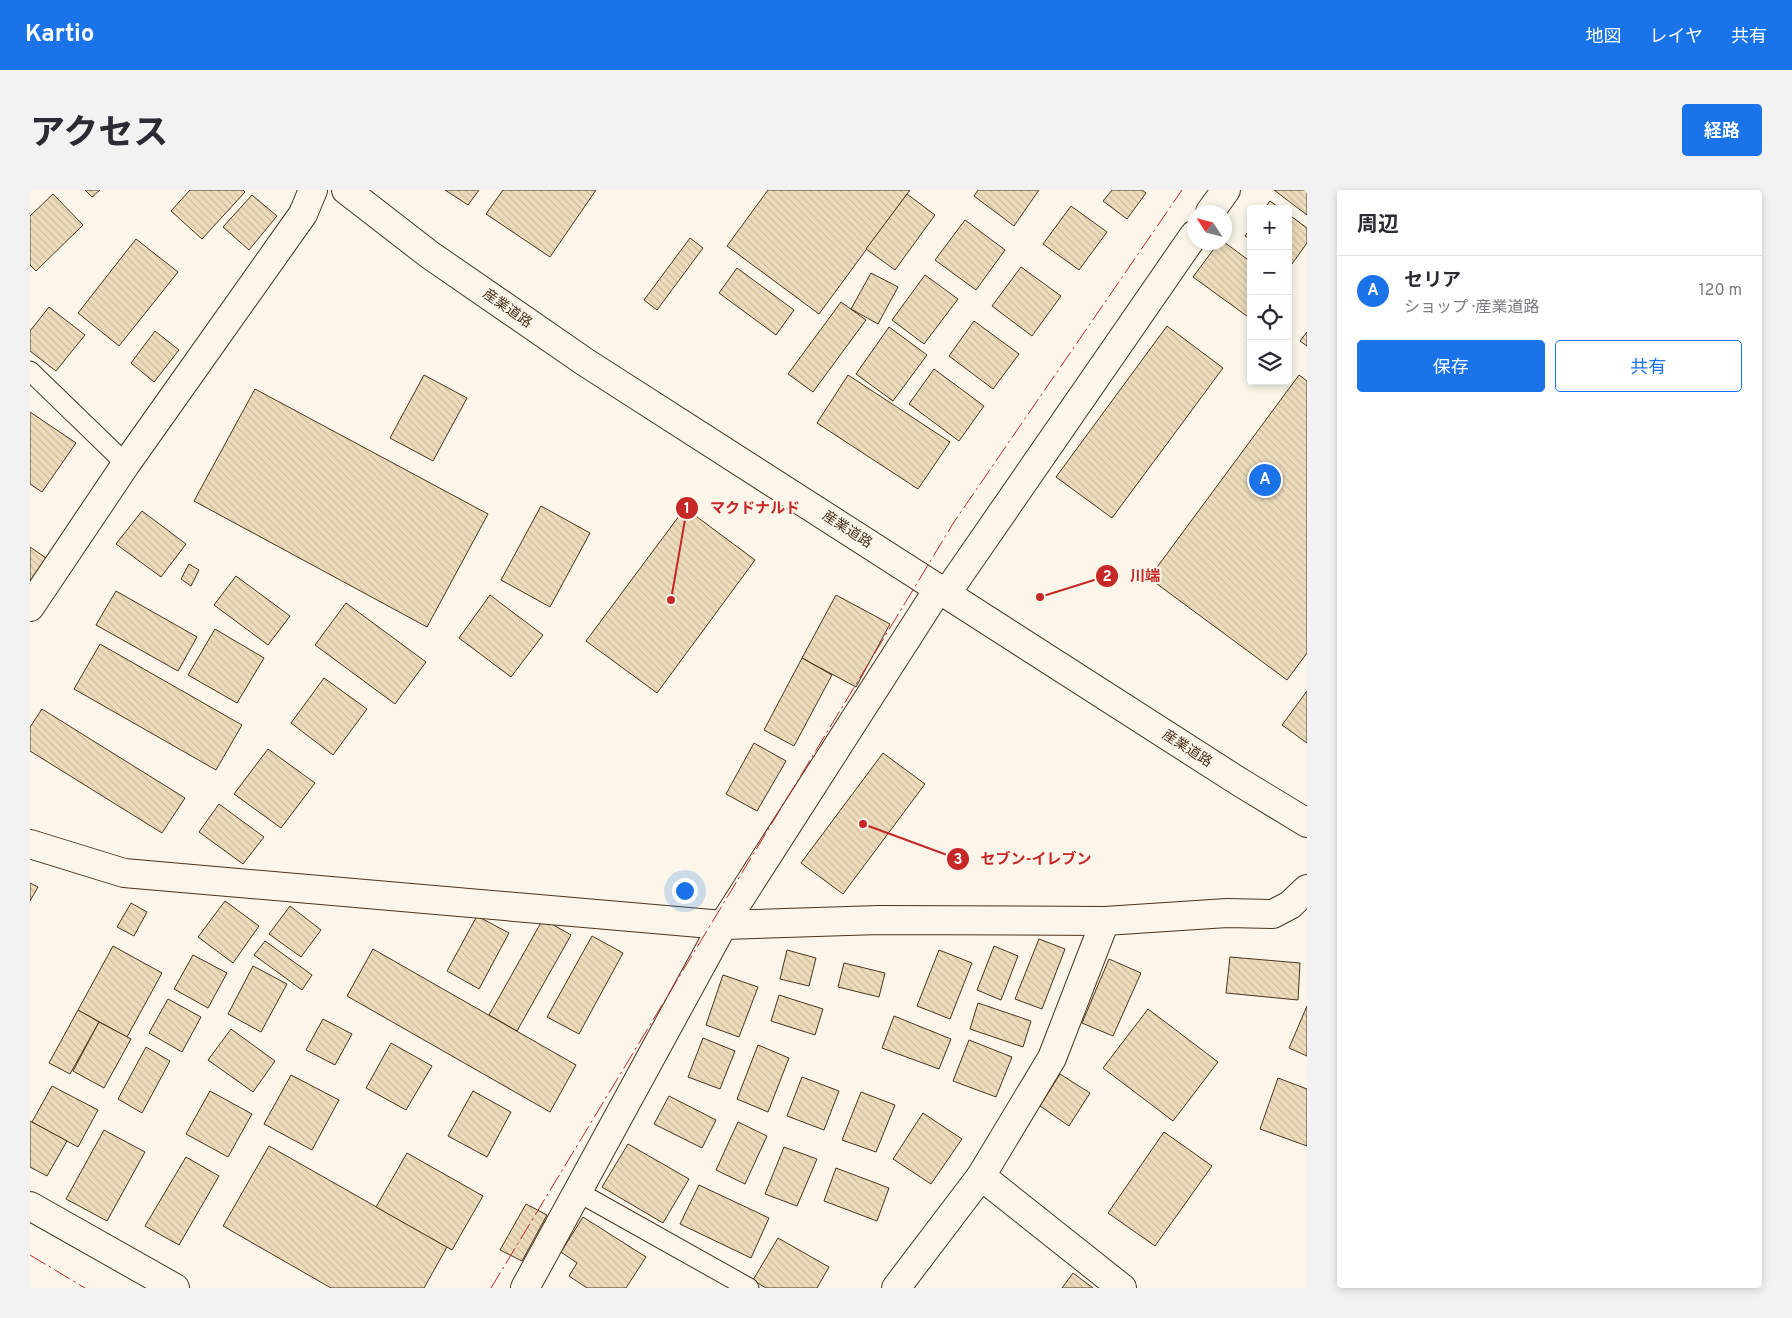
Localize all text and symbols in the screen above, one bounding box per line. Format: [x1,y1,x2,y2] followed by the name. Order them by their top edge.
[25,20,94,50] text: Kartio
[1586,26,1622,49] text: 地図
[1650,26,1703,49] text: レイヤ
[1731,26,1767,49] text: 共有
[1682,104,1762,156] button: 経路
[30,113,168,157] text: アクセス
[1187,205,1232,250] north arrow
[1247,205,1292,385] map controls
[1247,205,1292,250] button: +
[1357,212,1399,239] text: 周辺
[1247,250,1292,295] button: −
[1404,269,1461,293] text: セリア
[1367,281,1379,301] text: A
[1699,281,1742,301] text: 120 m
[479,286,535,332] street label: 産業道路
[1247,295,1292,340] button: locate
[1404,298,1540,318] text: ショップ · 産業道路
[1247,340,1292,385] button: layers
[1357,340,1545,392] button: 保存
[1555,340,1742,392] button: 共有
[1249,461,1281,499] pin: A
[675,493,810,523] callout: マクドナルド
[684,500,690,519] text: 1
[710,500,800,519] text: マクドナルド
[819,508,875,552] street label: 産業道路
[1095,561,1170,591] callout: 川端
[1102,568,1112,587] text: 2
[1130,568,1160,587] text: 川端
[1159,727,1215,771] street label: 産業道路
[946,844,1102,874] callout: セブン-イレブン
[980,850,1092,870] text: セブン-イレブン
[954,851,963,870] text: 3
[672,878,698,904] your location

